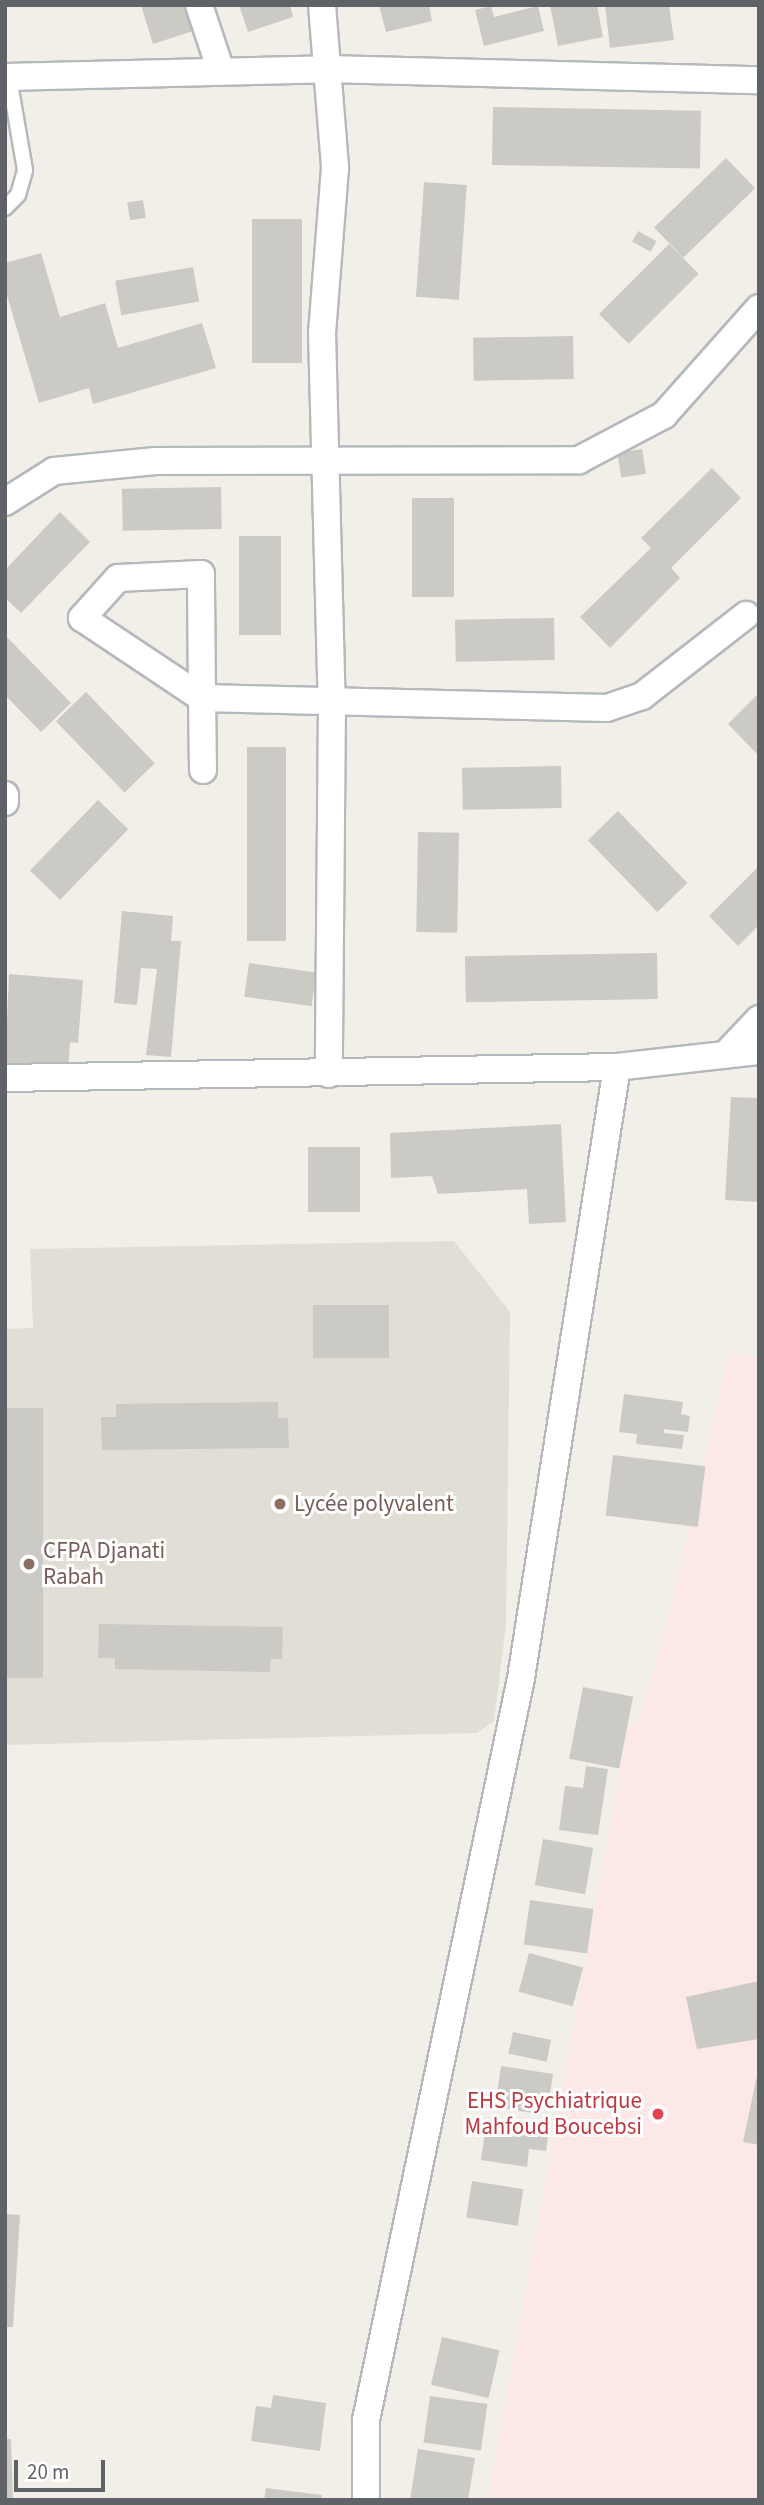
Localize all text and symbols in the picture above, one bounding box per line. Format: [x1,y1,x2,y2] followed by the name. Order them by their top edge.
[294,1490,454,1518] place label: Lycée polyvalent
[272,1496,288,1512] marker: Lycée polyvalent
[43,1537,165,1591] place label: CFPA Djanati Rabah
[21,1556,37,1572] marker: CFPA Djanati Rabah
[464,2087,642,2141] place label: EHS Psychiatrique Mahfoud Boucebsi
[648,2104,668,2124] marker: EHS Psychiatrique Mahfoud Boucebsi
[18,2446,108,2490] scale bar
[27,2457,69,2487] text: 20 m

